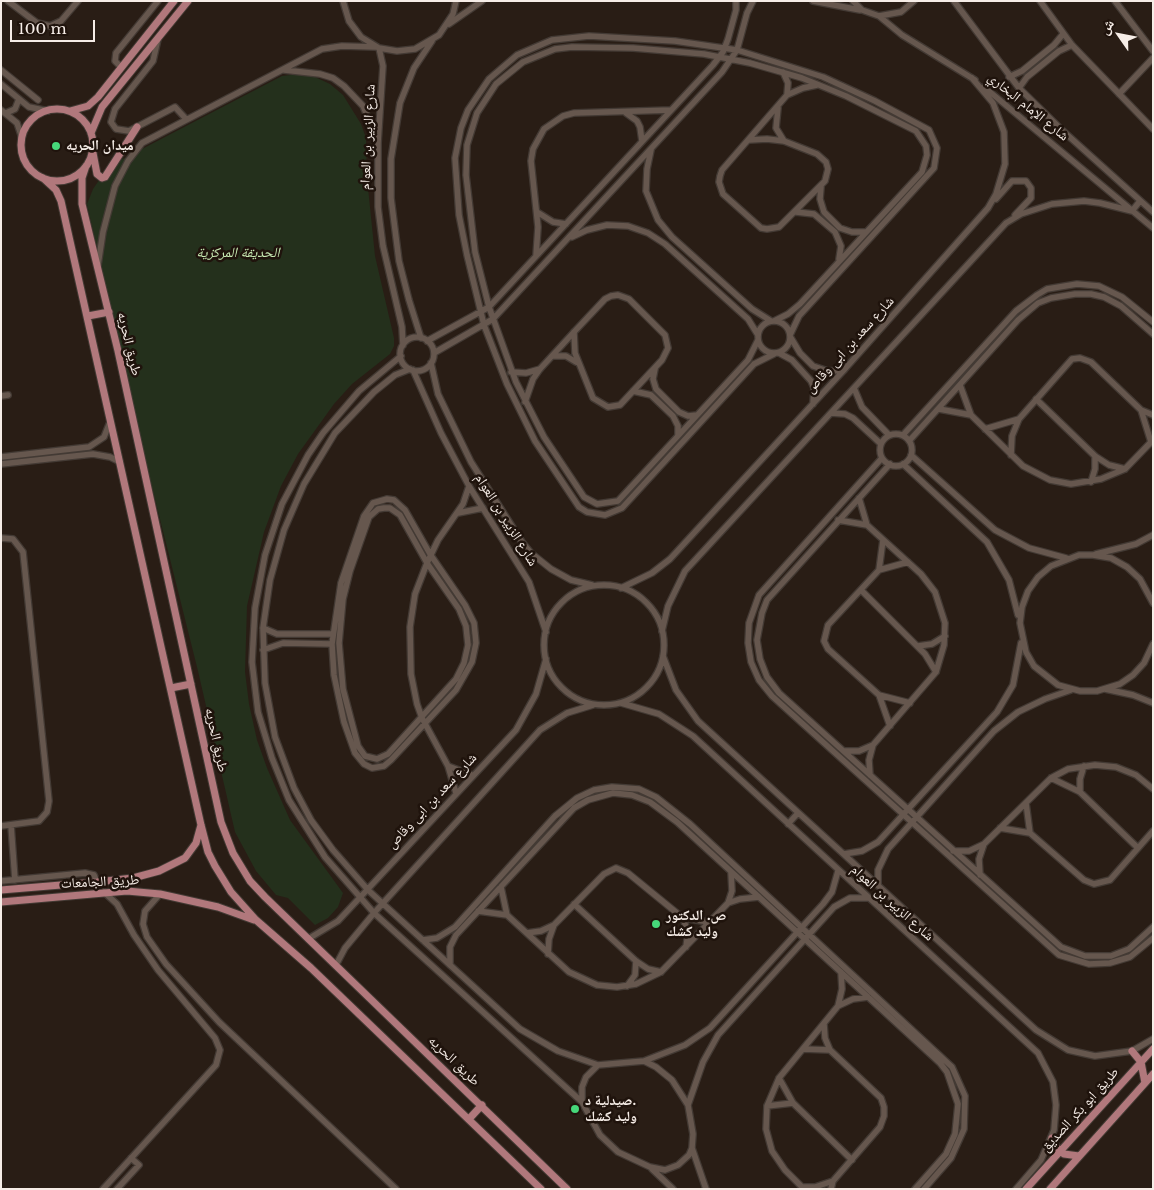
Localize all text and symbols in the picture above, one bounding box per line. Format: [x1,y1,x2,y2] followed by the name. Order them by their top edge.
[12,10,98,42] scale bar
[1094,10,1144,60] north arrow
[1095,16,1118,38] text: ش
[18,19,67,38] text: 100 m
[984,69,1072,145] street label: شارع الإمام البخاري
[357,84,379,190] street label: شارع الزبير بن العوام
[66,138,134,154] place label: ميدان الحريه
[50,140,62,152] marker: ميدان الحريه
[197,245,279,261] park label: الحديقة المركزية
[802,293,898,397] street label: شارع سعد بن ابى وقاص
[113,310,145,378] street label: طريق الحريه
[471,471,541,569] street label: شارع الزبير بن العوام
[201,706,231,774] street label: طريق الحريه
[383,750,481,852] street label: شارع سعد بن ابى وقاص
[847,861,937,945] street label: شارع الزبير بن العوام
[60,872,140,892] street label: طريق الجامعات
[666,908,726,940] place label: ص. الدكتور وليد كشك
[650,918,662,930] marker: ص. الدكتور وليد كشك
[425,1032,483,1090] street label: طريق الحريه
[1038,1064,1122,1156] street label: طريق ابو بكر الصديق
[585,1093,637,1126] place label: صيدلية د. وليد كشك
[569,1103,581,1115] marker: صيدلية د. وليد كشك

